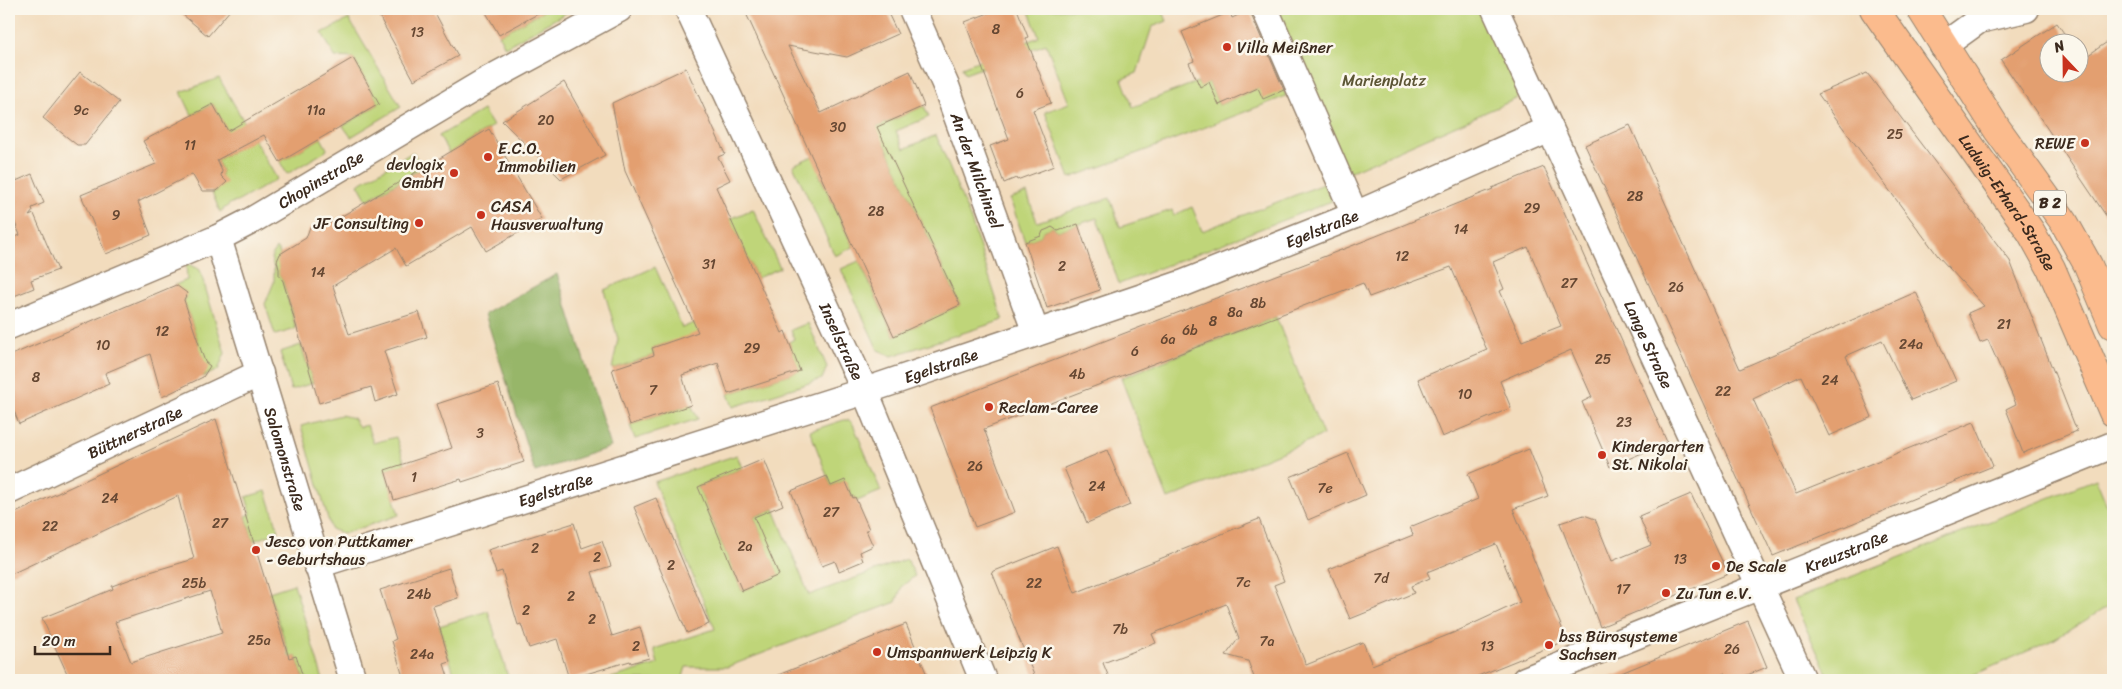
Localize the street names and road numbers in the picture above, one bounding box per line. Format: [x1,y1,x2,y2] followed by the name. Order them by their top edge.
[942,107,1011,233] street label: An der Milchinsel
[1951,127,2064,276] street label: Ludwig-Erhard-Straße
[272,142,369,216] street label: Chopinstraße
[2034,190,2066,216] road number: B 2
[1281,200,1363,256] street label: Egelstraße
[1616,295,1682,394] street label: Lange Straße
[811,296,873,385] street label: Inselstraße
[900,339,982,391] street label: Egelstraße
[82,397,187,467] street label: Büttnerstraße
[256,403,315,515] street label: Salomonstraße
[514,464,596,515] street label: Egelstraße
[1800,522,1893,581] street label: Kreuzstraße

